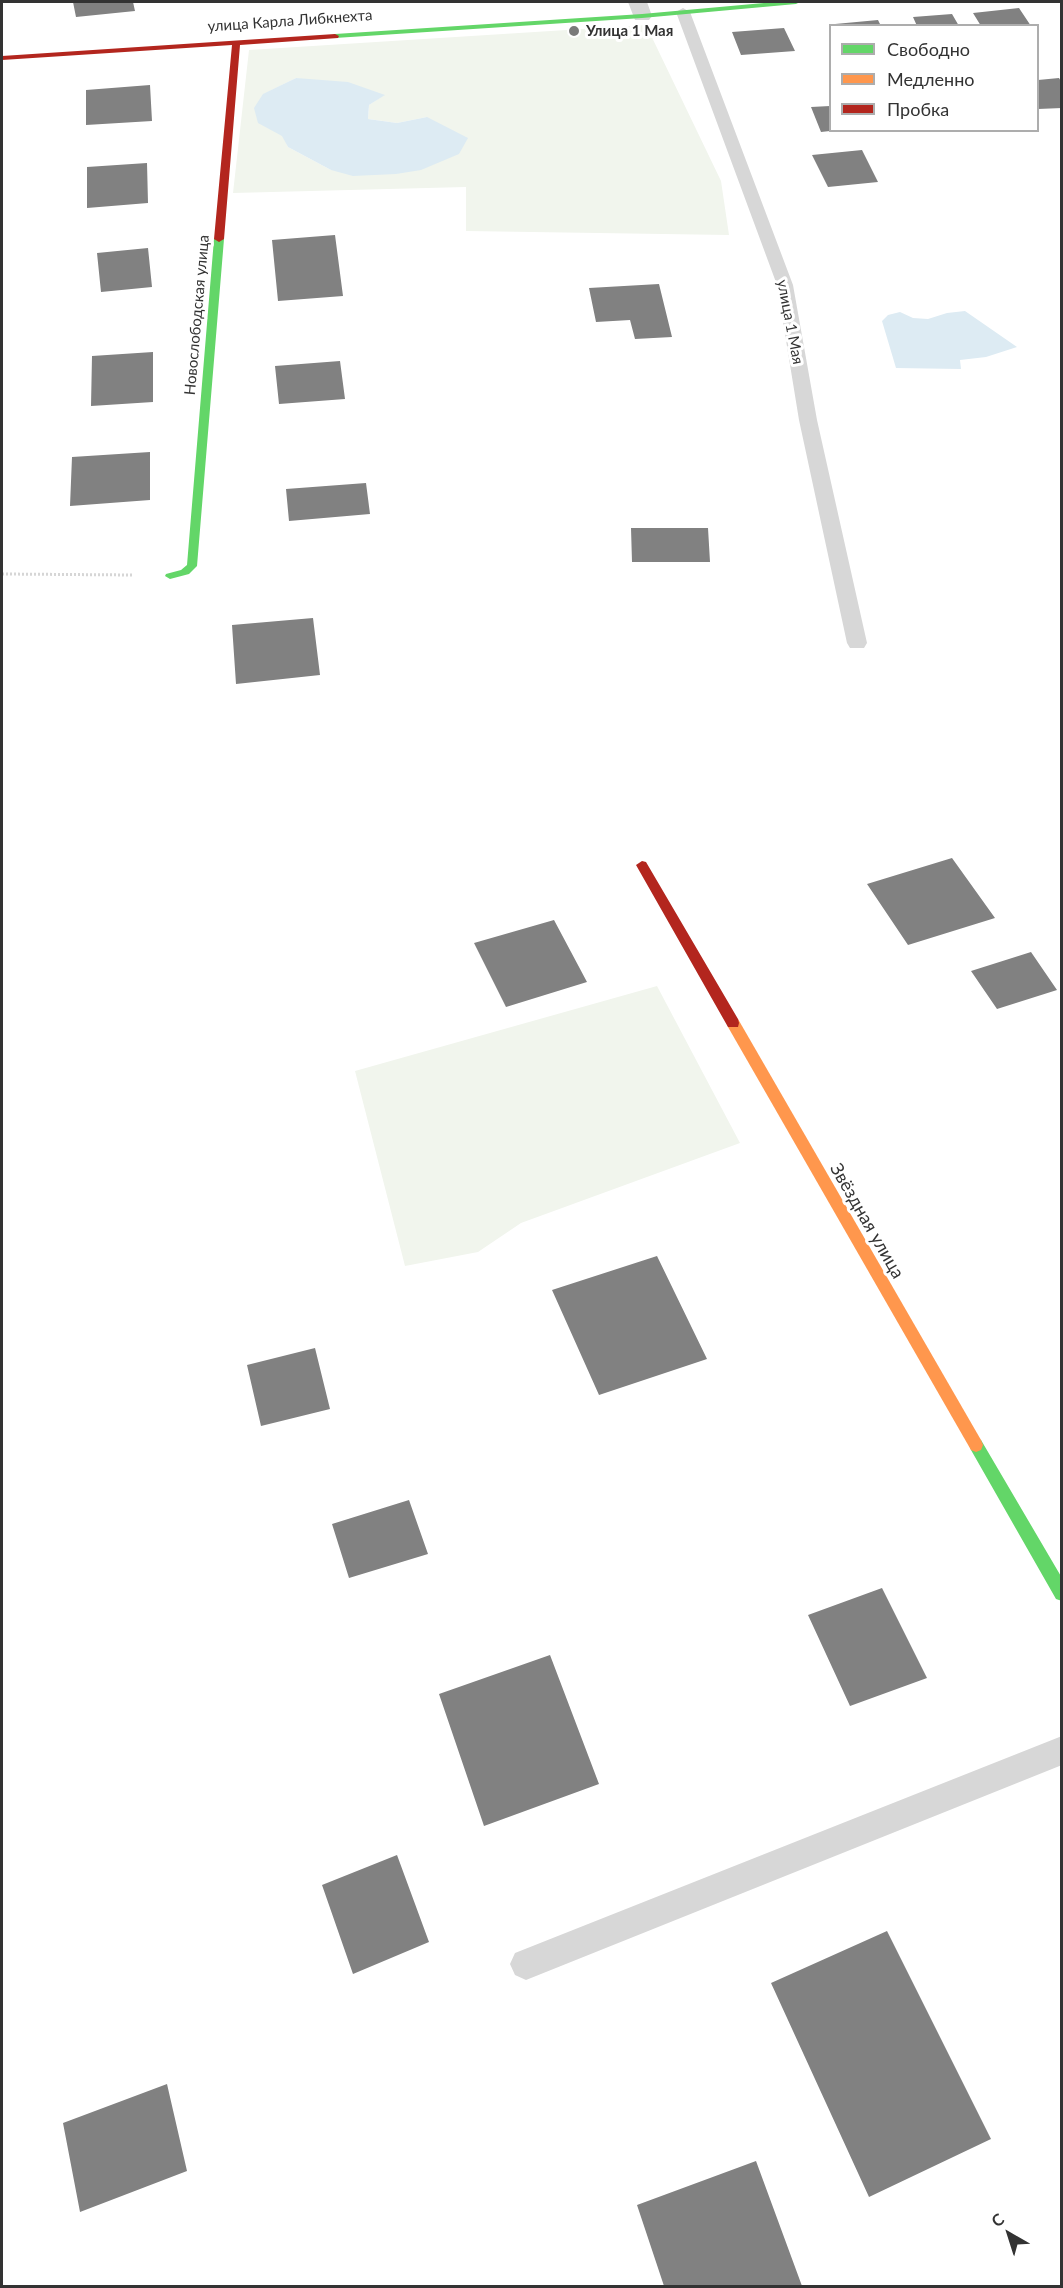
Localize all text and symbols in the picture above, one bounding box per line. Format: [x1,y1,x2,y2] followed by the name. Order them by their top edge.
[207,6,373,36] street label: улица Карла Либкнехта
[586,22,673,40] place label: Улица 1 Мая
[567,24,581,38] marker: Улица 1 Мая
[829,24,1039,132] legend
[887,38,970,60] text: Свободно
[887,68,975,90] text: Медленно
[887,98,949,120] text: Пробка
[181,234,213,396] street label: Новослободская улица
[773,278,807,366] street label: улица 1 Мая
[825,1160,909,1282] street label: Звёздная улица
[979,2204,1039,2264] north arrow
[987,2209,1007,2230] text: С

